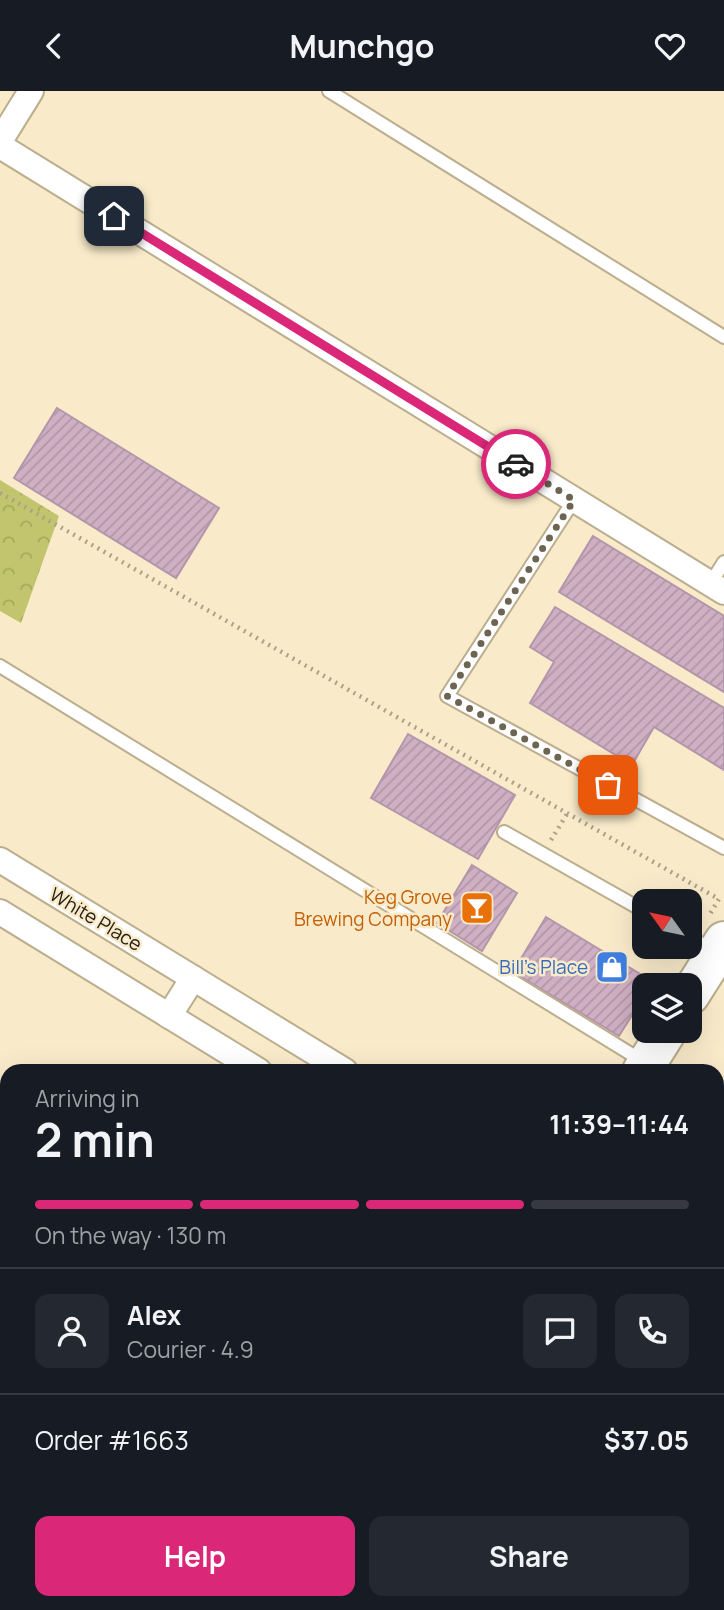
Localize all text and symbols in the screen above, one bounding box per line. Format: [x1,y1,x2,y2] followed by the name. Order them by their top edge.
[289,24,435,68] text: Munchgo
[35,27,73,65] icon: back
[651,27,689,65] icon: heart
[84,186,144,246] pin
[95,197,133,235] icon: home
[481,429,551,499] courier
[497,445,535,483] icon: car
[578,755,638,815] pin
[589,766,627,804] icon: bag
[45,881,147,957] street label: White Place
[294,884,452,932] place label: Keg Grove Brewing Company
[458,889,496,927] bar icon: Keg Grove Brewing Company
[632,889,702,959] north arrow
[632,889,702,1043] map controls
[593,948,631,986] shop icon: Bill's Place
[499,954,588,980] place label: Bill's Place
[632,973,702,1043] button: layers
[35,1082,140,1114] text: Arriving in
[549,1106,689,1142] text: 11:39–11:44
[35,1108,155,1171] text: 2 min
[35,1219,226,1251] text: On the way · 130 m
[35,1294,109,1368] button: person
[523,1294,597,1368] button: chat
[615,1294,689,1368] button: phone
[127,1297,181,1333] text: Alex
[127,1333,254,1365] text: Courier · 4.9
[35,1422,189,1458] text: Order #1663
[604,1422,689,1458] text: $37.05
[35,1516,355,1596] button: Help
[369,1516,689,1596] button: Share

